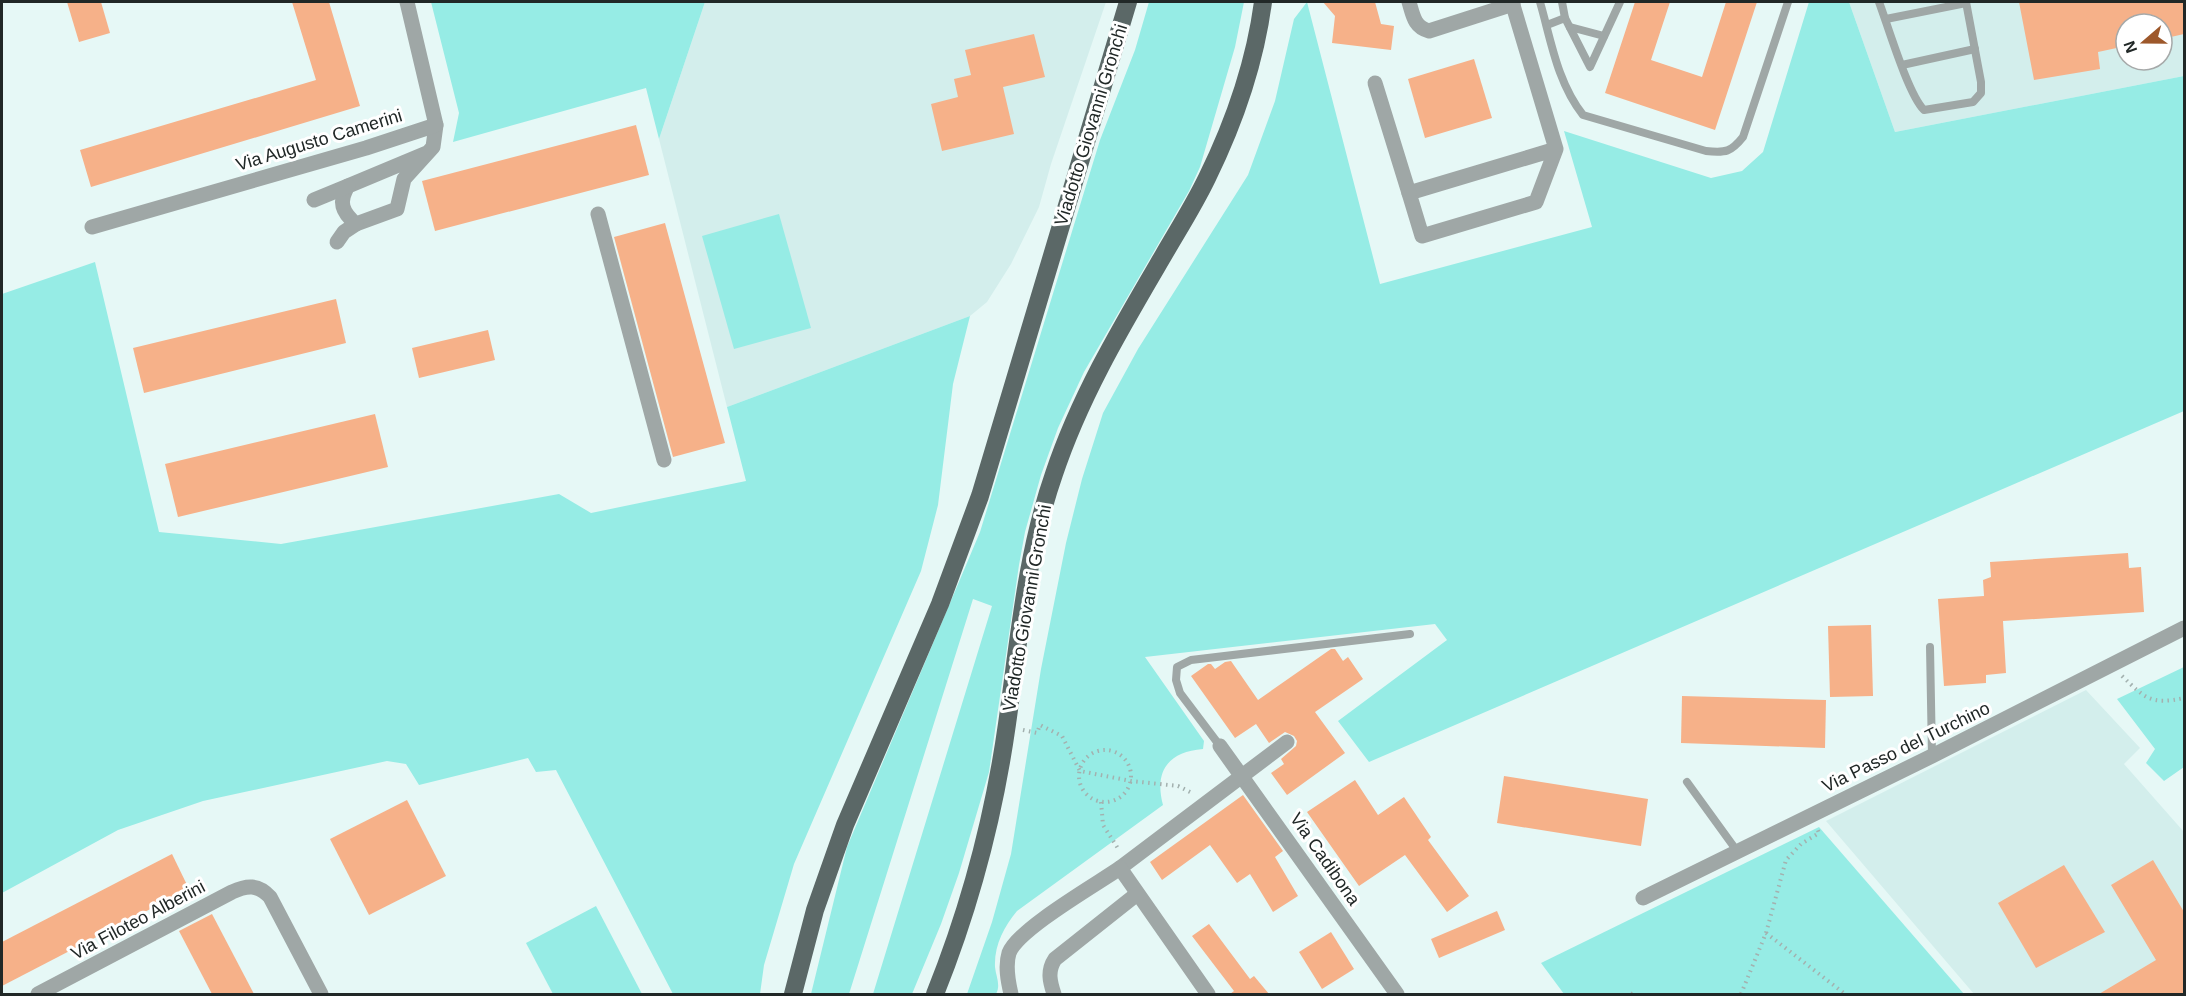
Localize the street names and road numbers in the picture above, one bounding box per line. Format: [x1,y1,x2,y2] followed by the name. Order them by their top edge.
[1051,22,1131,228] street label: Viadotto Giovanni Gronchi
[233,105,405,175] street label: Via Augusto Camerini
[999,503,1055,713] street label: Viadotto Giovanni Gronchi
[1819,698,1993,796] street label: Via Passo del Turchino
[1286,809,1365,910] street label: Via Cadibona
[68,876,208,964] street label: Via Filoteo Alberini

